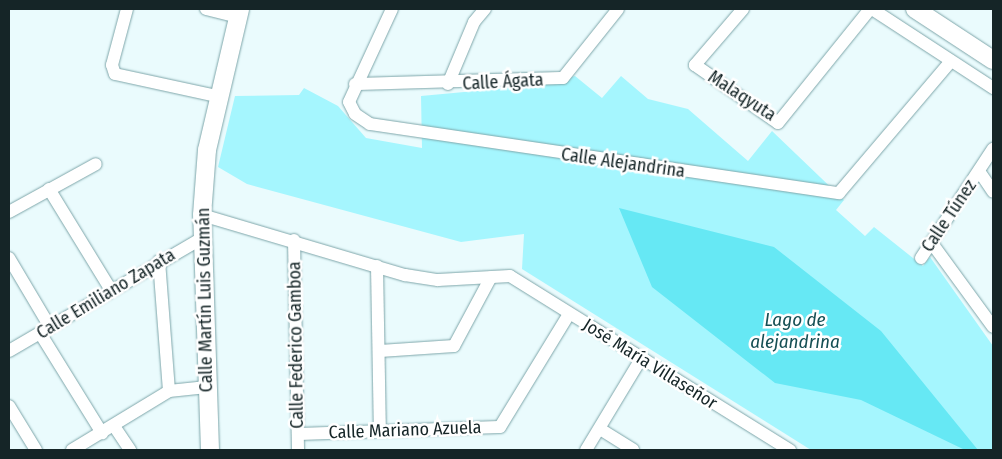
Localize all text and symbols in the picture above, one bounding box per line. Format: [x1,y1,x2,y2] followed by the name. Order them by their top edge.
[704,66,780,126] street label: Malaqyuta
[462,69,544,95] street label: Calle Ágata
[560,144,686,182] street label: Calle Alejandrina
[917,176,981,256] street label: Calle Túnez
[193,207,217,393] street label: Calle Martín Luis Guzmán
[33,244,179,344] street label: Calle Emiliano Zapata
[284,261,308,429] street label: Calle Federico Gamboa
[750,309,840,353] water label: Lago de alejandrina
[579,314,721,414] street label: José María Villaseñor
[328,417,482,443] street label: Calle Mariano Azuela

